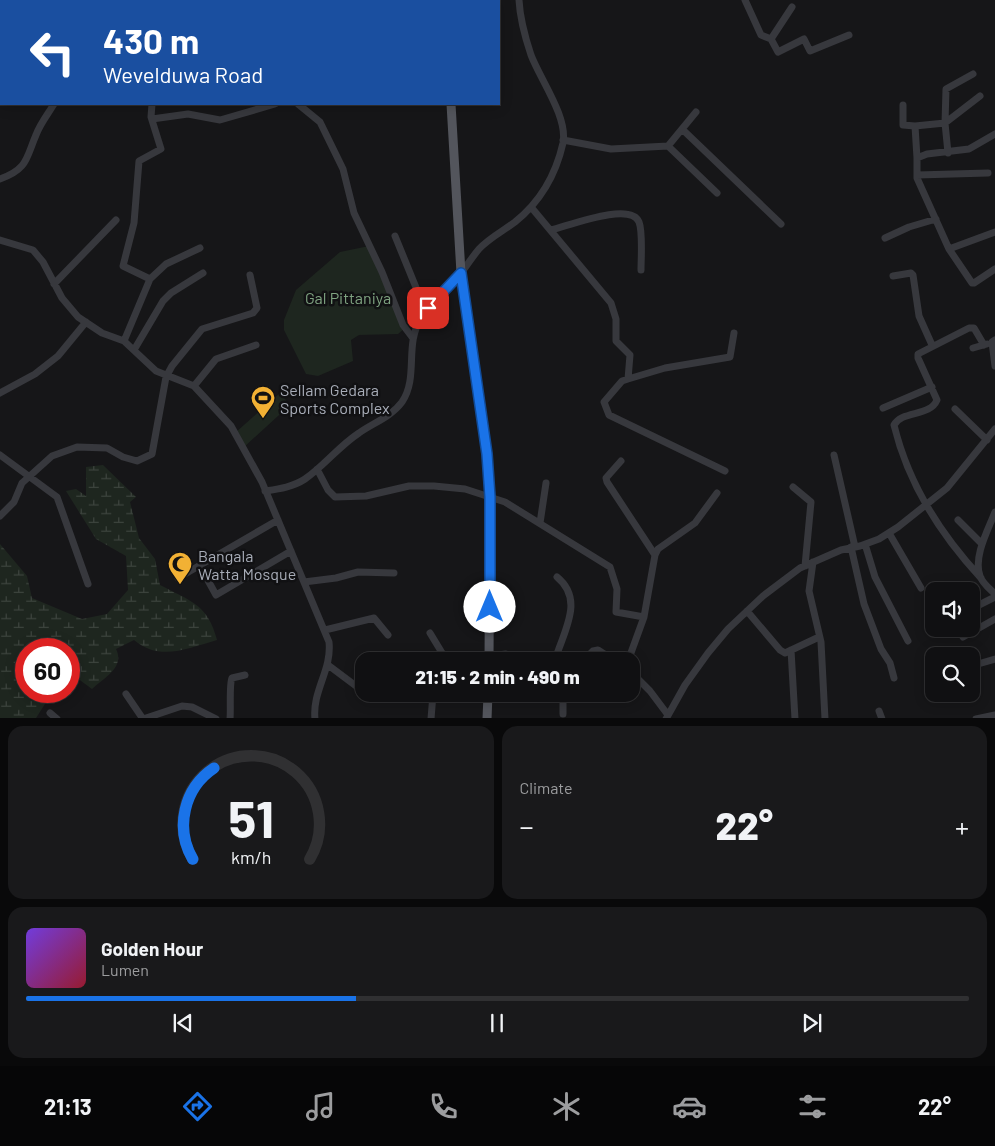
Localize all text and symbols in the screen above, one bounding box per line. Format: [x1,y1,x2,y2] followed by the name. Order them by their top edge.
[103,19,199,61] text: 430 m
[20,20,85,85] icon: left
[103,61,263,87] text: Wevelduwa Road
[407,287,449,329] pin
[305,288,391,307] park label: Gal Pittaniya
[414,294,442,322] icon: arrive
[280,380,390,417] place label: Sellam Gedara Sports Complex
[250,385,276,419] sports icon: Sellam Gedara Sports Complex
[198,546,296,583] place label: Bangala Watta Mosque
[167,551,193,585] mosque icon: Bangala Watta Mosque
[463,580,515,632] position arrow
[925,582,980,702] map controls
[925,582,980,637] button: sound
[15,638,80,703] speed limit sign: 60
[925,647,980,702] button: search
[415,665,580,688] text: 21:15 · 2 min · 490 m
[520,778,572,797] text: Climate
[228,786,274,848] text: 51
[716,802,773,848] text: 22°
[520,809,534,843] text: −
[955,809,969,843] text: +
[231,846,271,868] text: km/h
[101,937,203,960] text: Golden Hour
[101,960,149,979] text: Lumen
[169,1009,197,1037] icon: previous
[483,1009,511,1037] icon: pause
[798,1009,826,1037] icon: next
[180,1089,215,1124] icon: directions
[303,1089,338,1124] icon: music
[426,1089,461,1124] icon: phone
[549,1089,584,1124] icon: climate
[672,1089,707,1124] icon: car
[795,1089,830,1124] icon: filters
[44,1093,92,1119] text: 21:13
[918,1093,951,1119] text: 22°

